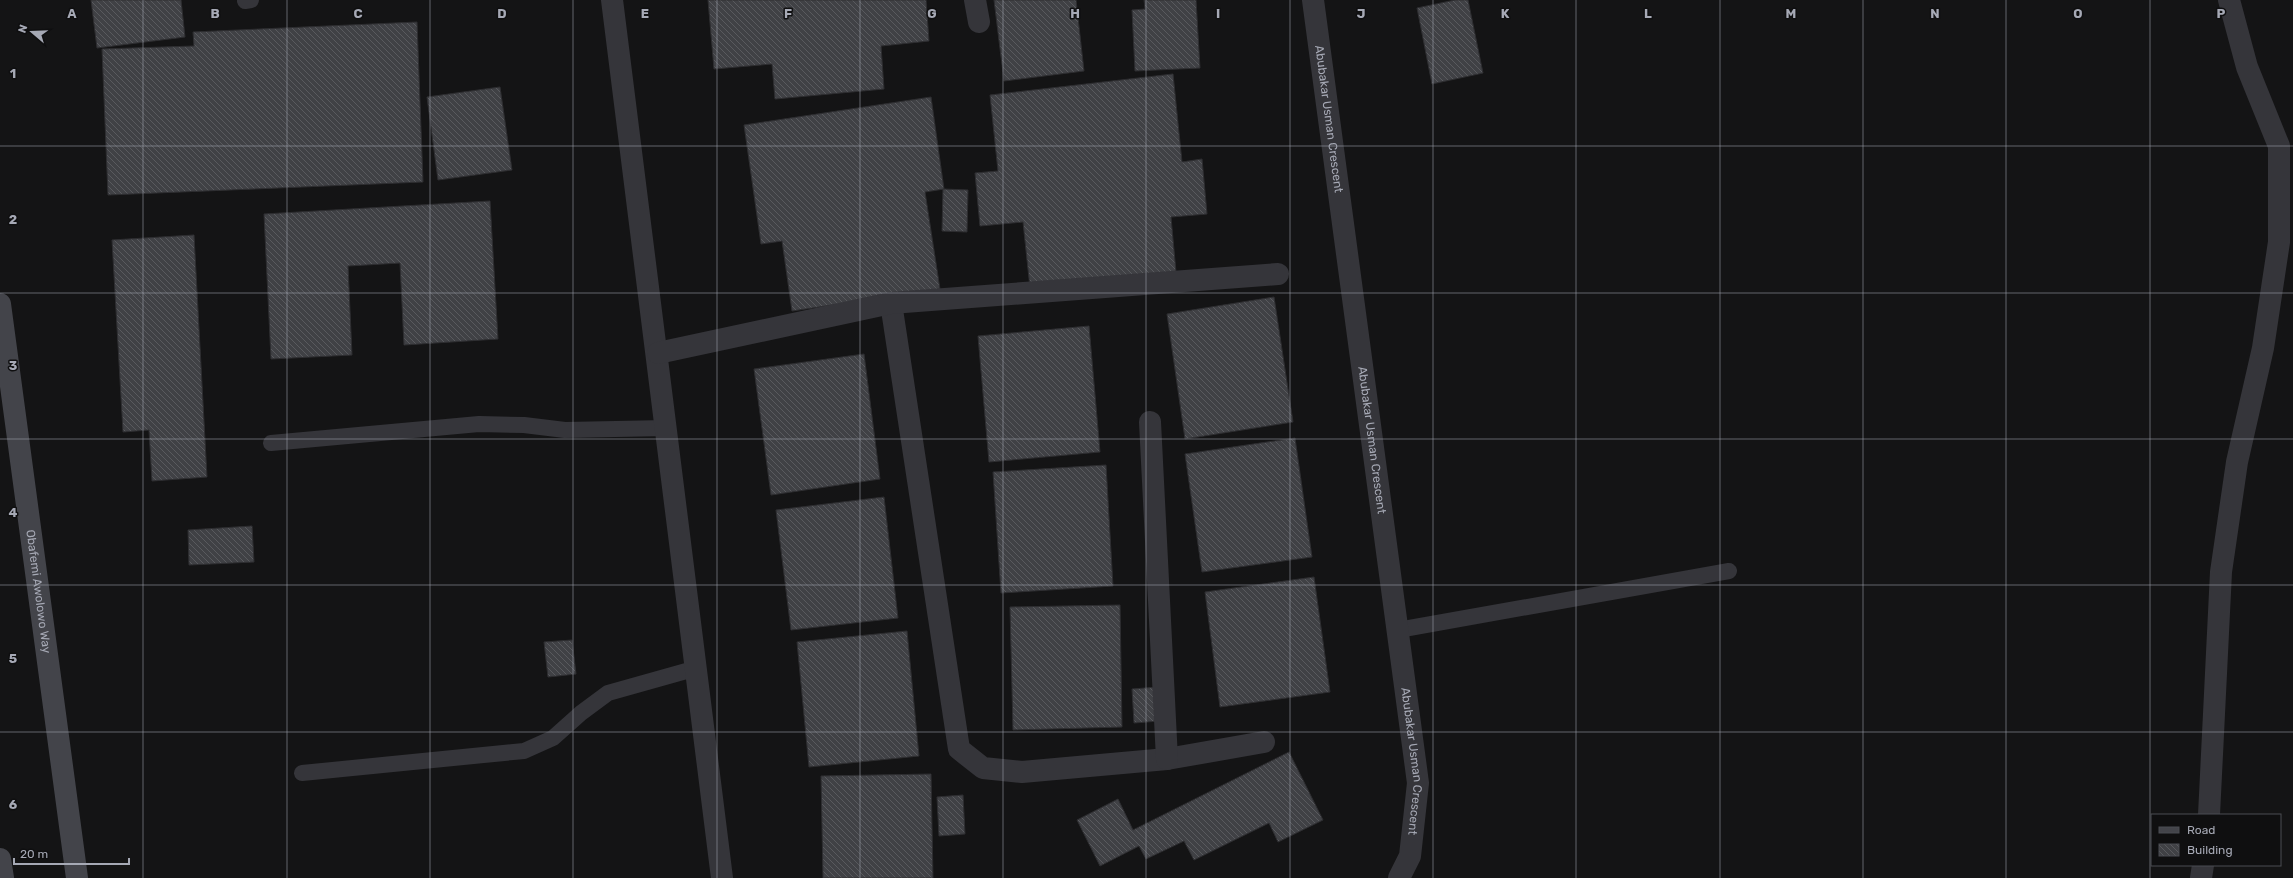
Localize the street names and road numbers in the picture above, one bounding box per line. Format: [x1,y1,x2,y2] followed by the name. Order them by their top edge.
[1312,44,1346,194] street label: Abubakar Usman Crescent
[1355,365,1389,515] street label: Abubakar Usman Crescent
[23,529,54,655] street label: Obafemi Awolowo Way
[1398,687,1425,836] street label: Abubakar Usman Crescent

